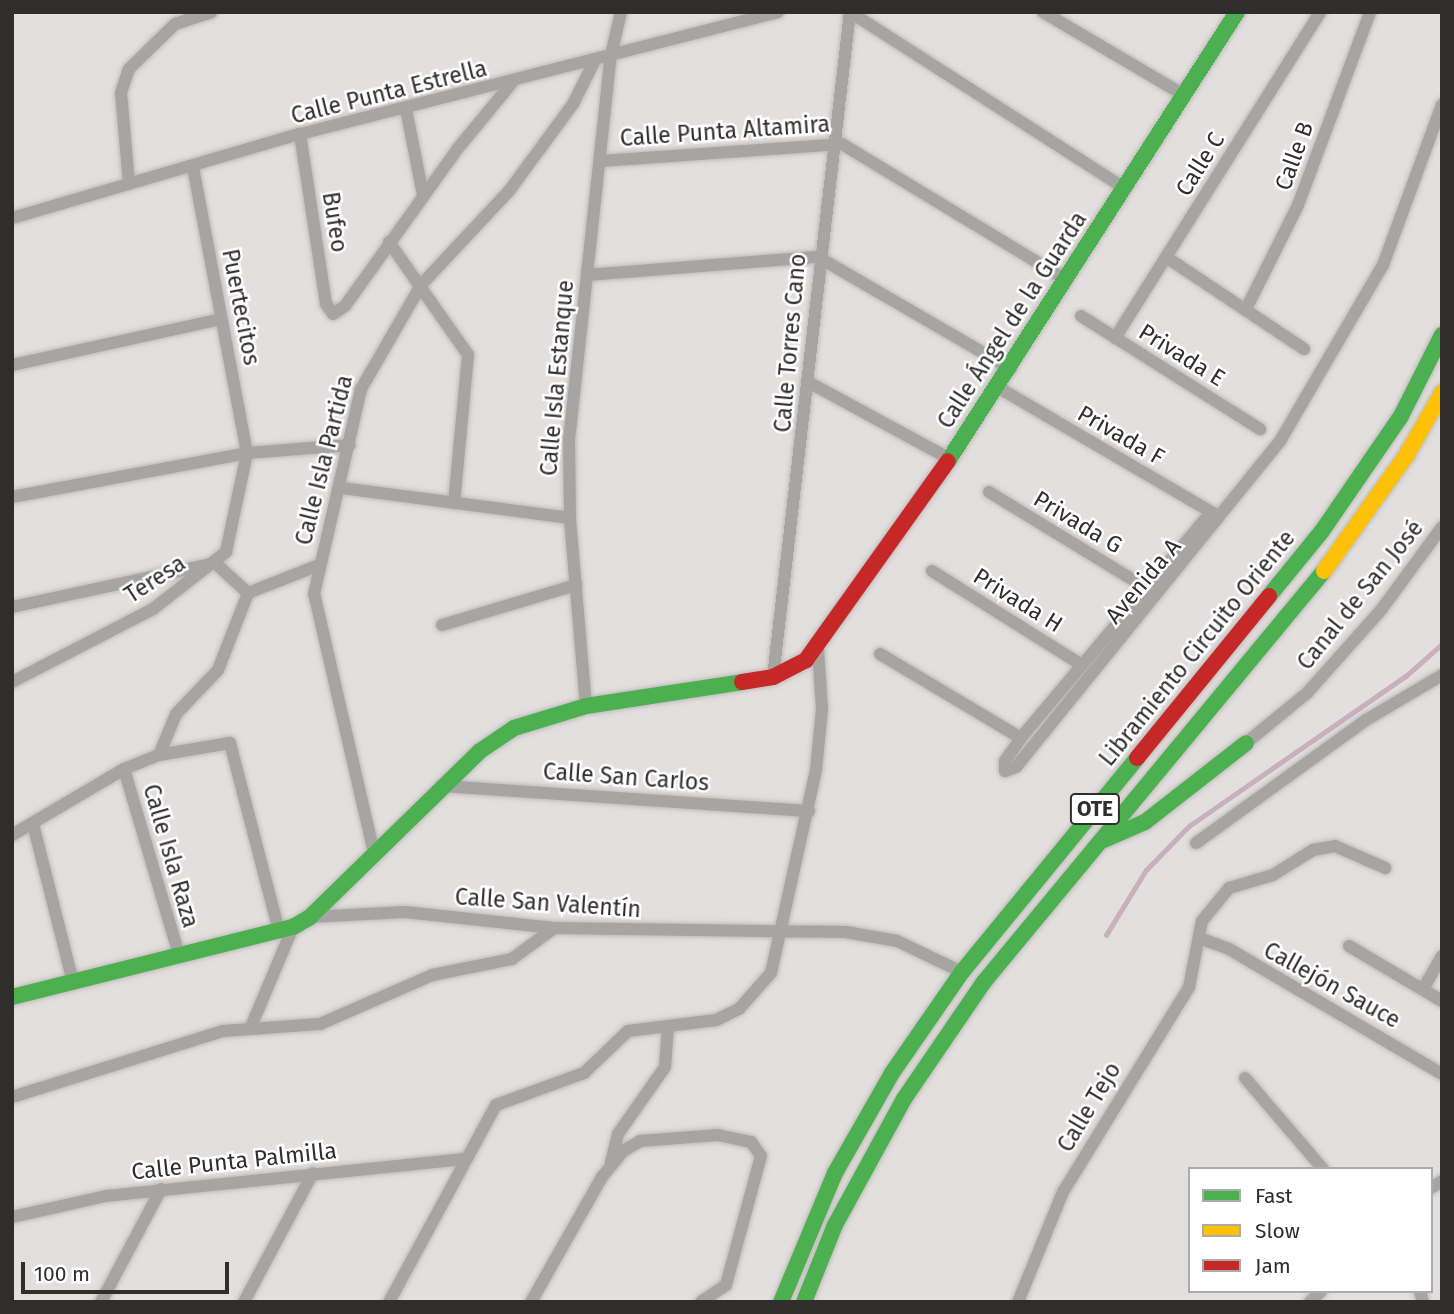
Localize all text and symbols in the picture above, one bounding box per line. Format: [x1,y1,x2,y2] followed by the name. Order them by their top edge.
[288,54,490,130] street label: Calle Punta Estrella
[619,110,831,152] street label: Calle Punta Altamira
[1269,118,1319,194] street label: Calle B
[1170,127,1230,201] street label: Calle C
[317,190,353,254] street label: Bufeo
[932,206,1092,434] street label: Calle Ángel de la Guarda
[216,247,266,367] street label: Puertecitos
[768,252,812,434] street label: Calle Torres Cano
[535,279,579,477] street label: Calle Isla Estanque
[1134,318,1230,392] street label: Privada E
[290,372,358,548] street label: Calle Isla Partida
[1073,399,1169,471] street label: Privada F
[1029,485,1127,559] street label: Privada G
[1291,515,1429,675] street label: Canal de San José
[1093,525,1301,771] street label: Libramiento Circuito Oriente
[1100,533,1186,629] street label: Avenida A
[119,549,191,609] street label: Teresa
[968,562,1068,638] street label: Privada H
[542,757,710,797] street label: Calle San Carlos
[137,781,205,931] street label: Calle Isla Raza
[1069,792,1121,826] road number: OTE
[454,883,642,923] street label: Calle San Valentín
[1259,936,1405,1034] street label: Callejón Sauce
[1051,1057,1127,1157] street label: Calle Tejo
[130,1136,338,1186] street label: Calle Punta Palmilla
[1188,1167,1433,1293] legend
[1255,1183,1293,1209] text: Fast
[1255,1218,1300,1244] text: Slow
[24,1248,233,1292] scale bar
[1255,1253,1291,1279] text: Jam
[34,1261,90,1287] text: 100 m

